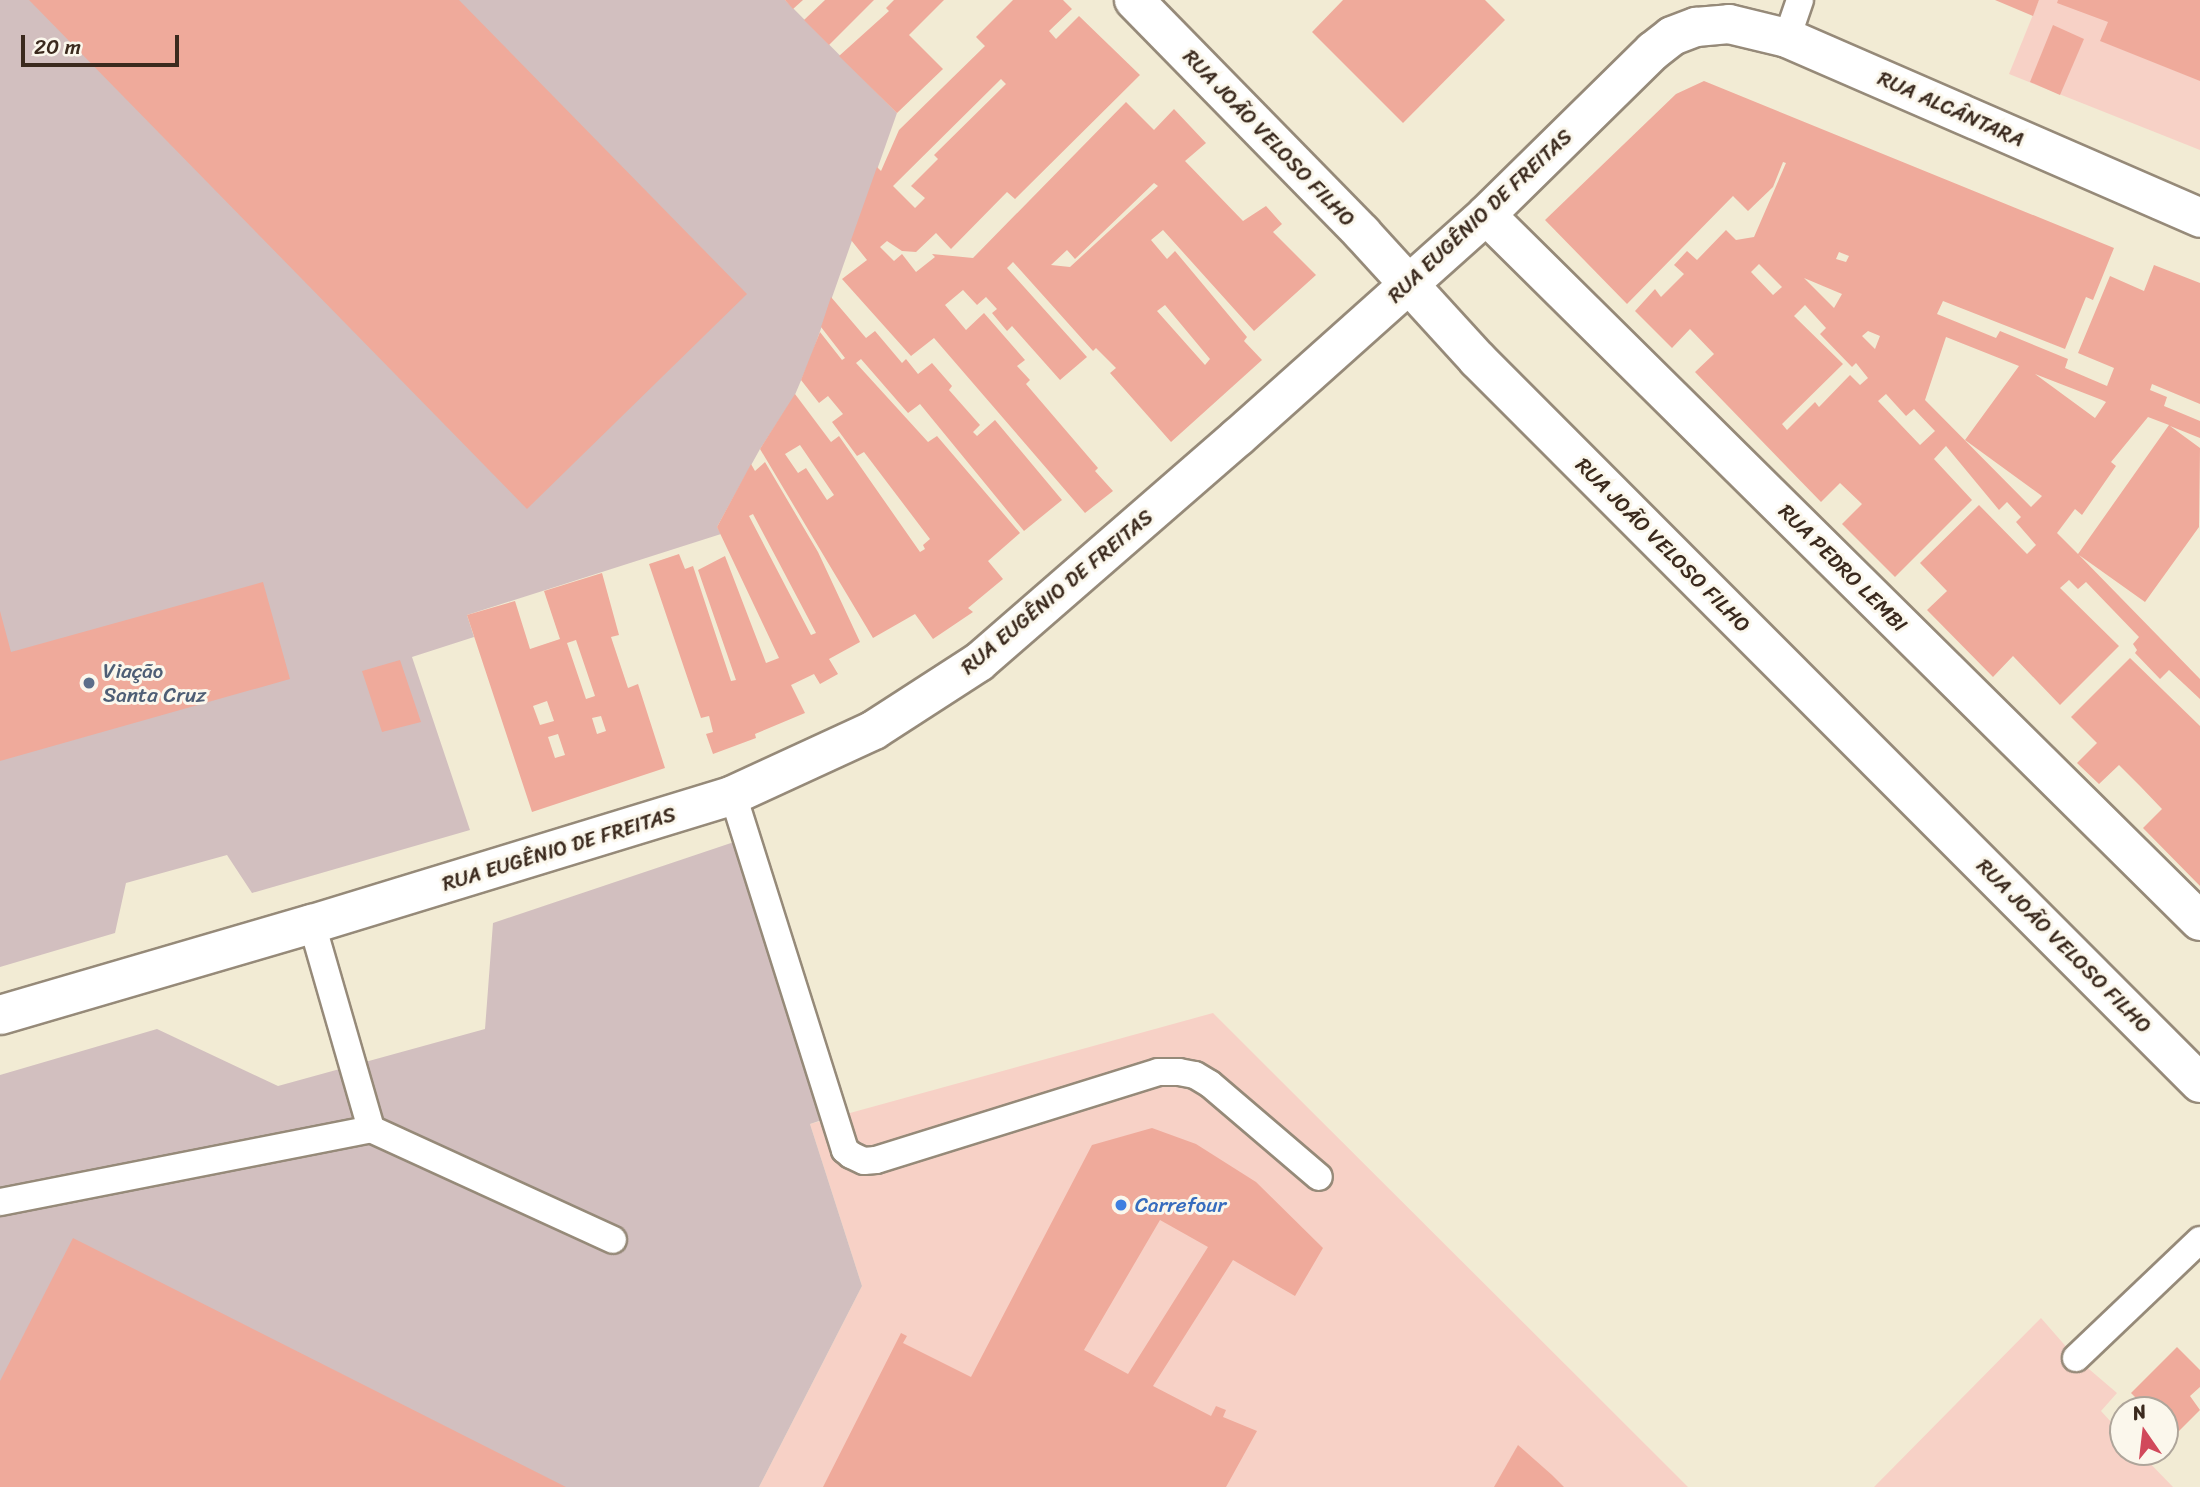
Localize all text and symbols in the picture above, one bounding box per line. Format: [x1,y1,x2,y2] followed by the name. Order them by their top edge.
[24,21,182,65] scale bar
[34,28,81,66] text: 20 m
[1178,45,1360,231] street label: RUA JOÃO VELOSO FILHO
[1873,65,2029,153] street label: RUA ALCÂNTARA
[1383,124,1577,308] street label: RUA EUGÊNIO DE FREITAS
[1571,453,1755,637] street label: RUA JOÃO VELOSO FILHO
[1773,498,1913,638] street label: RUA PEDRO LEMBI
[956,505,1158,679] street label: RUA EUGÊNIO DE FREITAS
[103,658,206,708] place label: Viação Santa Cruz
[81,675,97,691] marker: Viação Santa Cruz
[440,802,678,896] street label: RUA EUGÊNIO DE FREITAS
[1972,854,2156,1038] street label: RUA JOÃO VELOSO FILHO
[1135,1192,1226,1218] place label: Carrefour
[1113,1197,1129,1213] marker: Carrefour
[2129,1394,2150,1430] text: N
[2109,1396,2179,1466] north arrow

